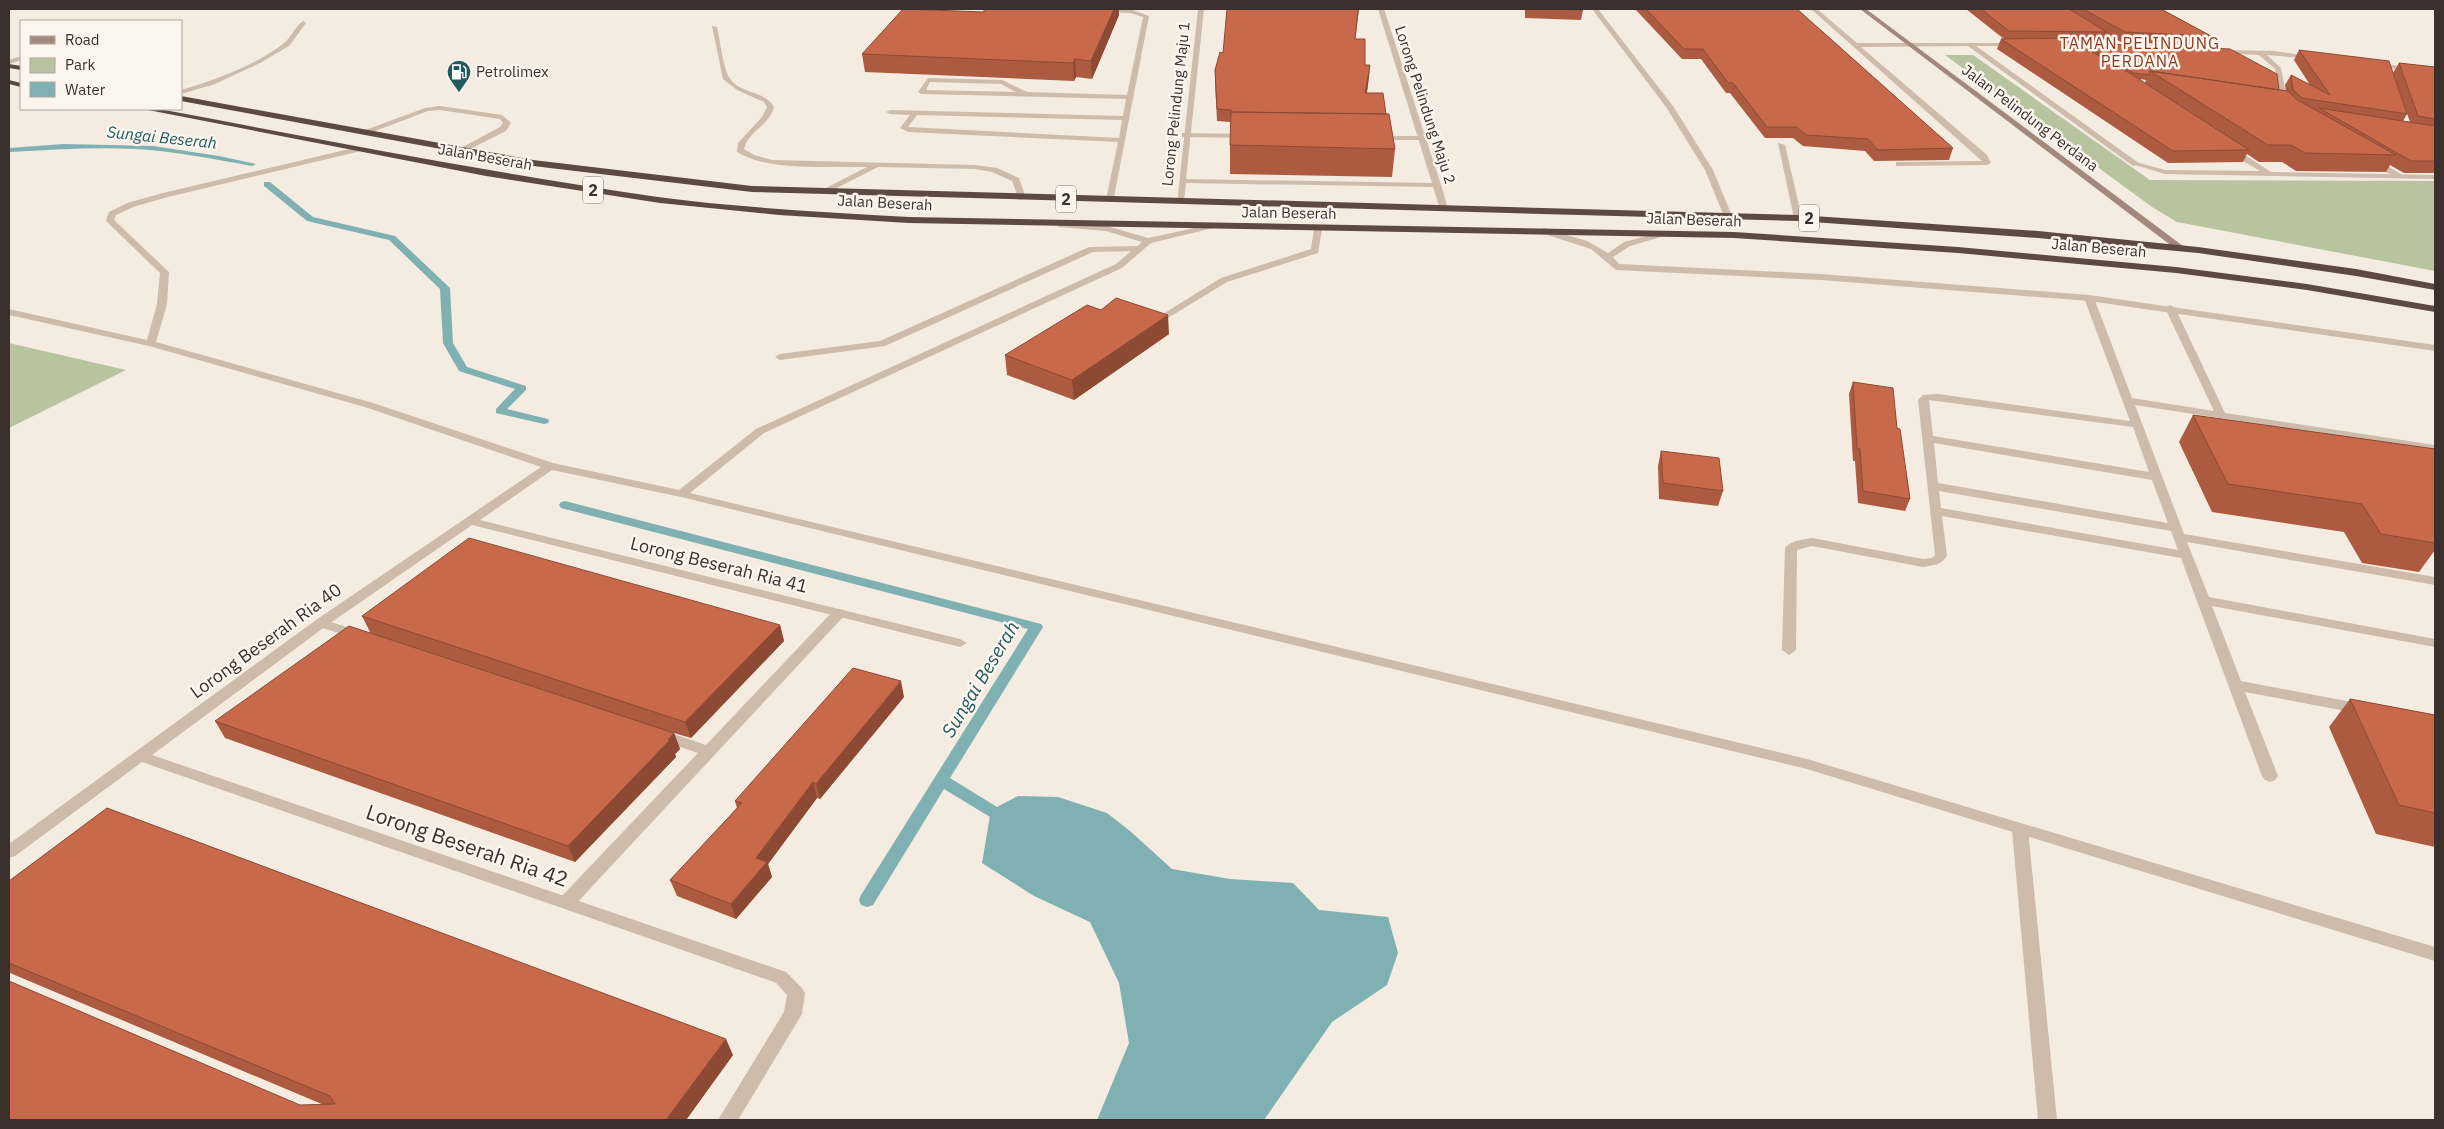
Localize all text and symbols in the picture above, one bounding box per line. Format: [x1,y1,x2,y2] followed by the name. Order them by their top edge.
[20,20,182,110] legend
[1157,21,1194,187] street label: Lorong Pelindung Maju 1
[1391,23,1460,186] street label: Lorong Pelindung Maju 2
[65,30,100,49] text: Road
[2060,33,2220,71] district label: TAMAN PELINDUNG PERDANA
[65,55,95,74] text: Park
[446,59,472,93] fuel station icon: Petrolimex
[1958,60,2102,175] street label: Jalan Pelindung Perdana
[476,62,549,81] place label: Petrolimex
[65,80,106,99] text: Water
[106,121,218,153] water label: Sungai Beserah
[436,139,534,174] street label: Jalan Beserah
[583,176,603,204] road number: 2
[1056,185,1076,212] road number: 2
[837,191,933,214] street label: Jalan Beserah
[1241,202,1337,223] street label: Jalan Beserah
[1799,204,1819,232] road number: 2
[1646,208,1742,231] street label: Jalan Beserah
[2051,234,2147,261] street label: Jalan Beserah
[628,531,810,598] street label: Lorong Beserah Ria 41
[185,578,346,703] street label: Lorong Beserah Ria 40
[936,617,1024,741] water label: Sungai Beserah
[362,797,572,893] street label: Lorong Beserah Ria 42

